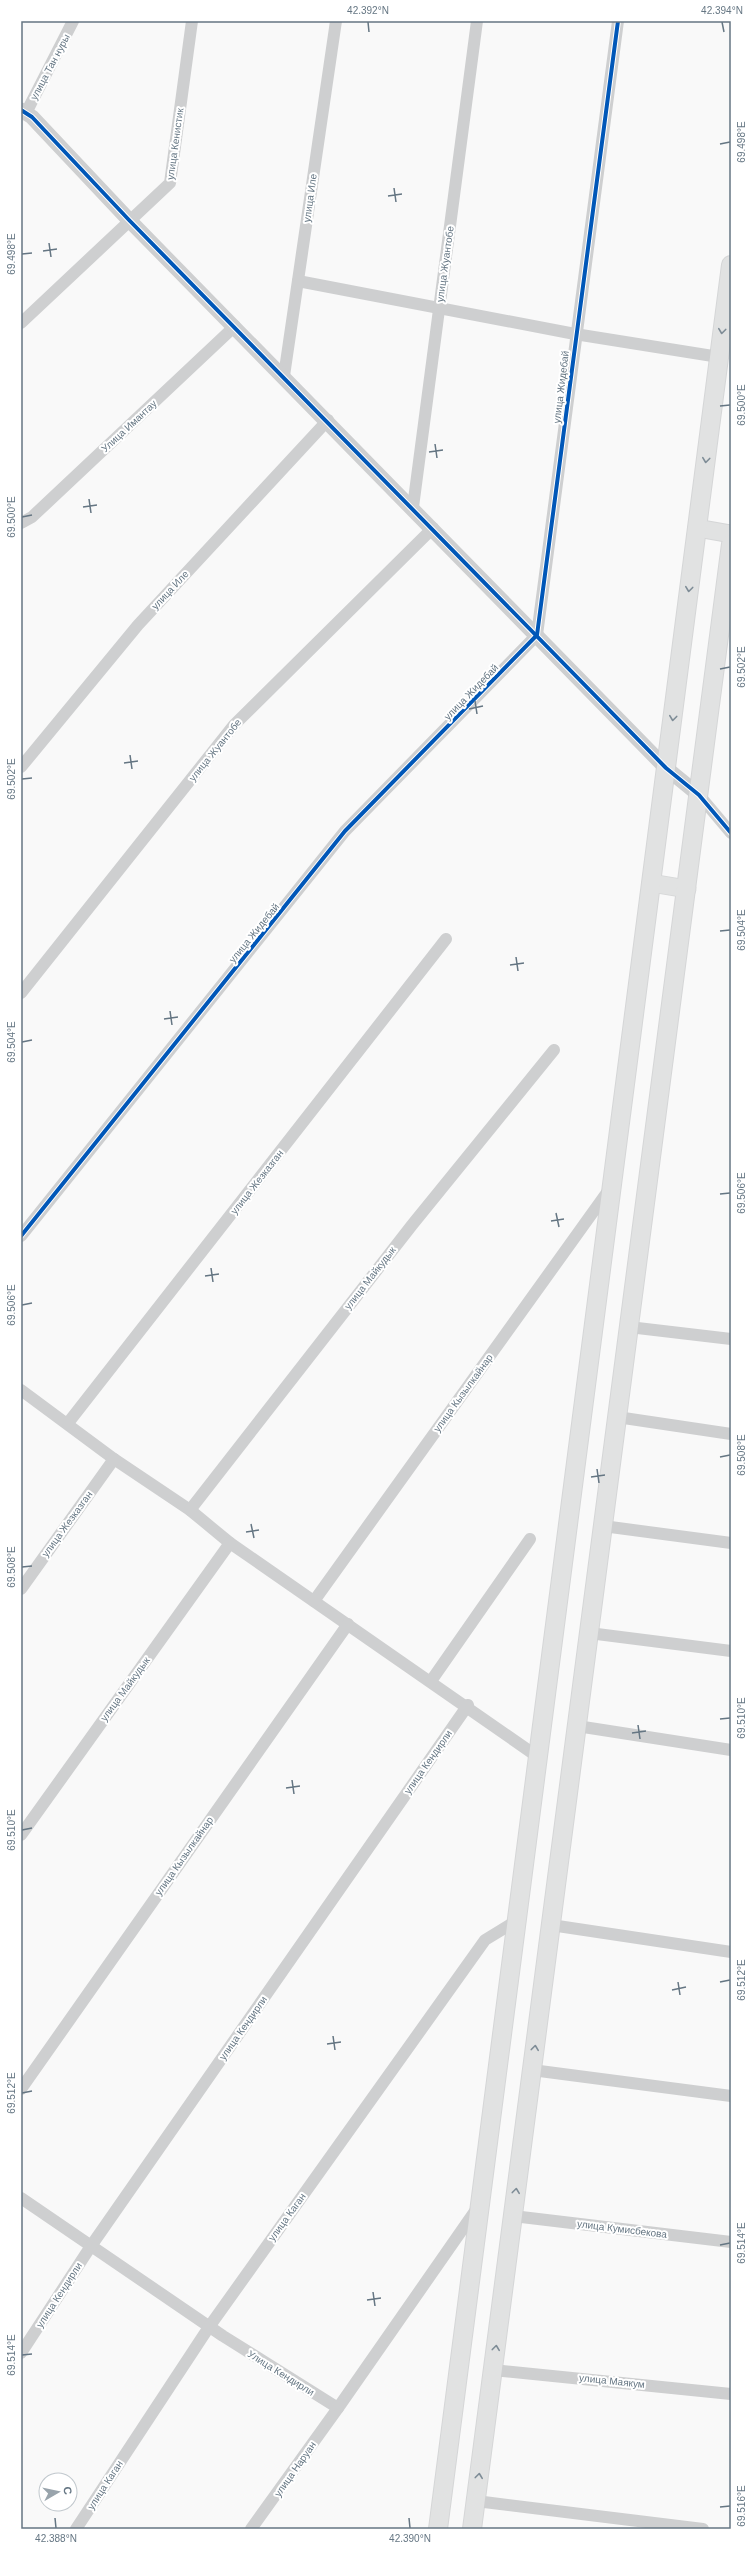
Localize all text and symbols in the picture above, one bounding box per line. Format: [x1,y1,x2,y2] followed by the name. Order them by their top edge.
[347,5,389,16] text: 42.392°N
[701,5,743,16] text: 42.394°N
[28,32,72,102] street label: улица Тан нуры
[165,107,186,181] street label: улица Кенистик
[736,121,747,163] text: 69.498°E
[301,173,319,223] street label: улица Иле
[434,225,456,303] street label: улица Жуантобе
[6,233,17,275] text: 69.498°E
[718,328,727,335] one-way arrow
[551,350,571,424] street label: улица Жидебай
[736,384,747,426] text: 69.500°E
[99,398,159,454] street label: Улица Имантау
[702,457,711,463] one-way arrow
[6,496,17,538] text: 69.500°E
[149,568,191,612] street label: улица Иле
[685,586,694,592] one-way arrow
[736,646,747,688] text: 69.502°E
[442,662,500,722] street label: улица Жидебай
[669,715,678,721] one-way arrow
[187,716,244,783] street label: улица Жуантобе
[6,758,17,800] text: 69.502°E
[227,901,281,965] street label: улица Жидебай
[736,909,747,951] text: 69.504°E
[6,1021,17,1063] text: 69.504°E
[229,1148,285,1216] street label: улица Жезказган
[736,1172,747,1214] text: 69.506°E
[342,1244,398,1311] street label: улица Майкудык
[6,1284,17,1326] text: 69.506°E
[431,1352,495,1434] street label: улица Кызылкайнар
[736,1434,747,1476] text: 69.508°E
[39,1489,95,1559] street label: улица Жезказган
[6,1546,17,1588] text: 69.508°E
[98,1654,152,1723] street label: улица Майкудык
[736,1697,747,1739] text: 69.510°E
[402,1728,454,1796] street label: улица Кендирли
[6,1809,17,1851] text: 69.510°E
[153,1814,216,1897] street label: улица Кызылкайнар
[736,1959,747,2001] text: 69.512°E
[217,1994,269,2062] street label: улица Кендирли
[530,2045,539,2051] one-way arrow
[6,2072,17,2114] text: 69.512°E
[511,2188,520,2194] one-way arrow
[266,2191,308,2243] street label: улица Каган
[576,2218,668,2240] street label: улица Кумисбекова
[736,2222,747,2264] text: 69.514°E
[34,2260,84,2330] street label: улица Кендирли
[6,2334,17,2376] text: 69.514°E
[491,2344,500,2351] one-way arrow
[246,2348,316,2398] street label: Улица Кендирли
[579,2372,645,2390] street label: улица Маякум
[272,2439,318,2499] street label: улица Наруан
[85,2458,125,2512] street label: улица Каган
[38,2472,78,2512] north arrow
[474,2473,483,2480] one-way arrow
[736,2485,747,2527] text: 69.516°E
[61,2486,74,2495] text: С
[35,2533,77,2544] text: 42.388°N
[389,2533,431,2544] text: 42.390°N

